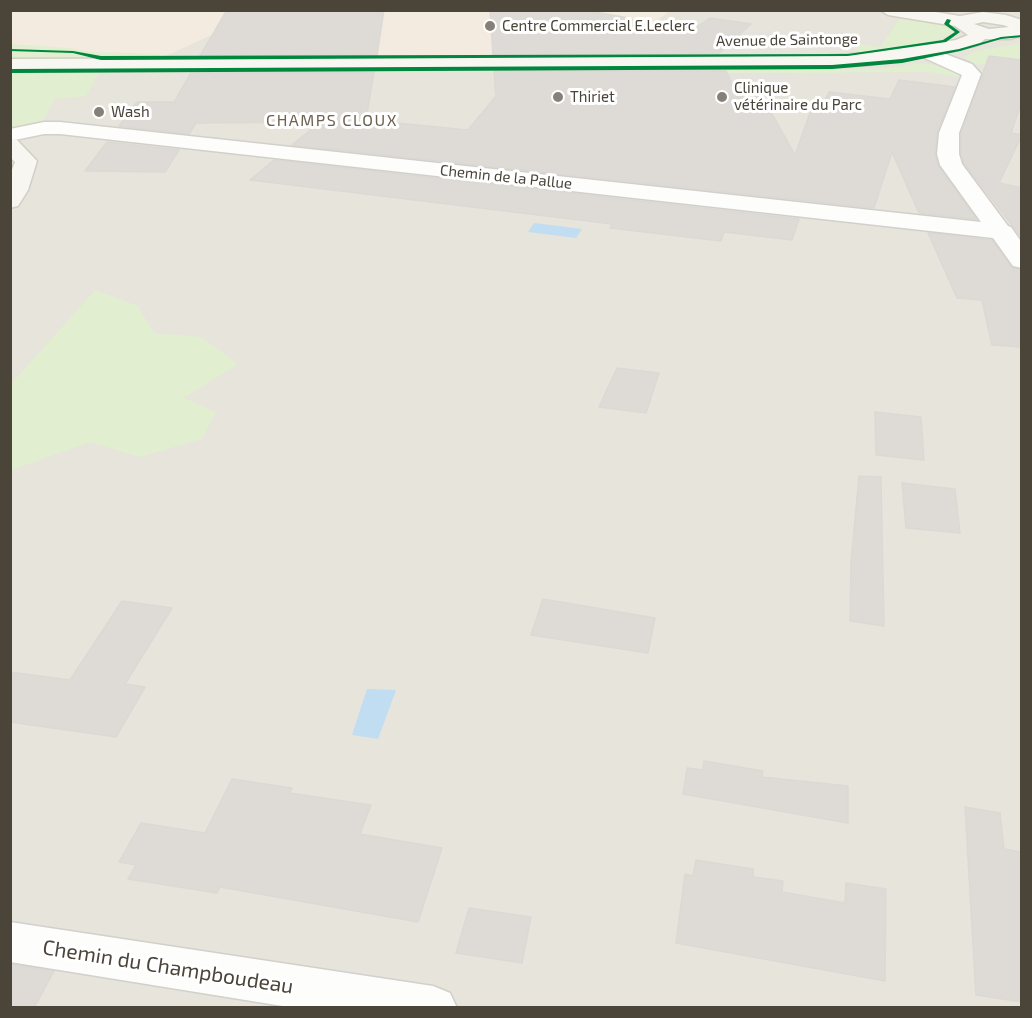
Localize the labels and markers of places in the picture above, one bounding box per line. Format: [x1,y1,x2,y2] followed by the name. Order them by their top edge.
[502,17,695,35] place label: Centre Commercial E.Leclerc
[483,19,497,33] marker: Centre Commercial E.Leclerc
[734,79,862,114] place label: Clinique vétérinaire du Parc
[570,88,615,106] place label: Thiriet
[551,90,565,104] marker: Thiriet
[715,90,729,104] marker: Clinique vétérinaire du Parc
[111,103,150,121] place label: Wash
[92,105,106,119] marker: Wash

